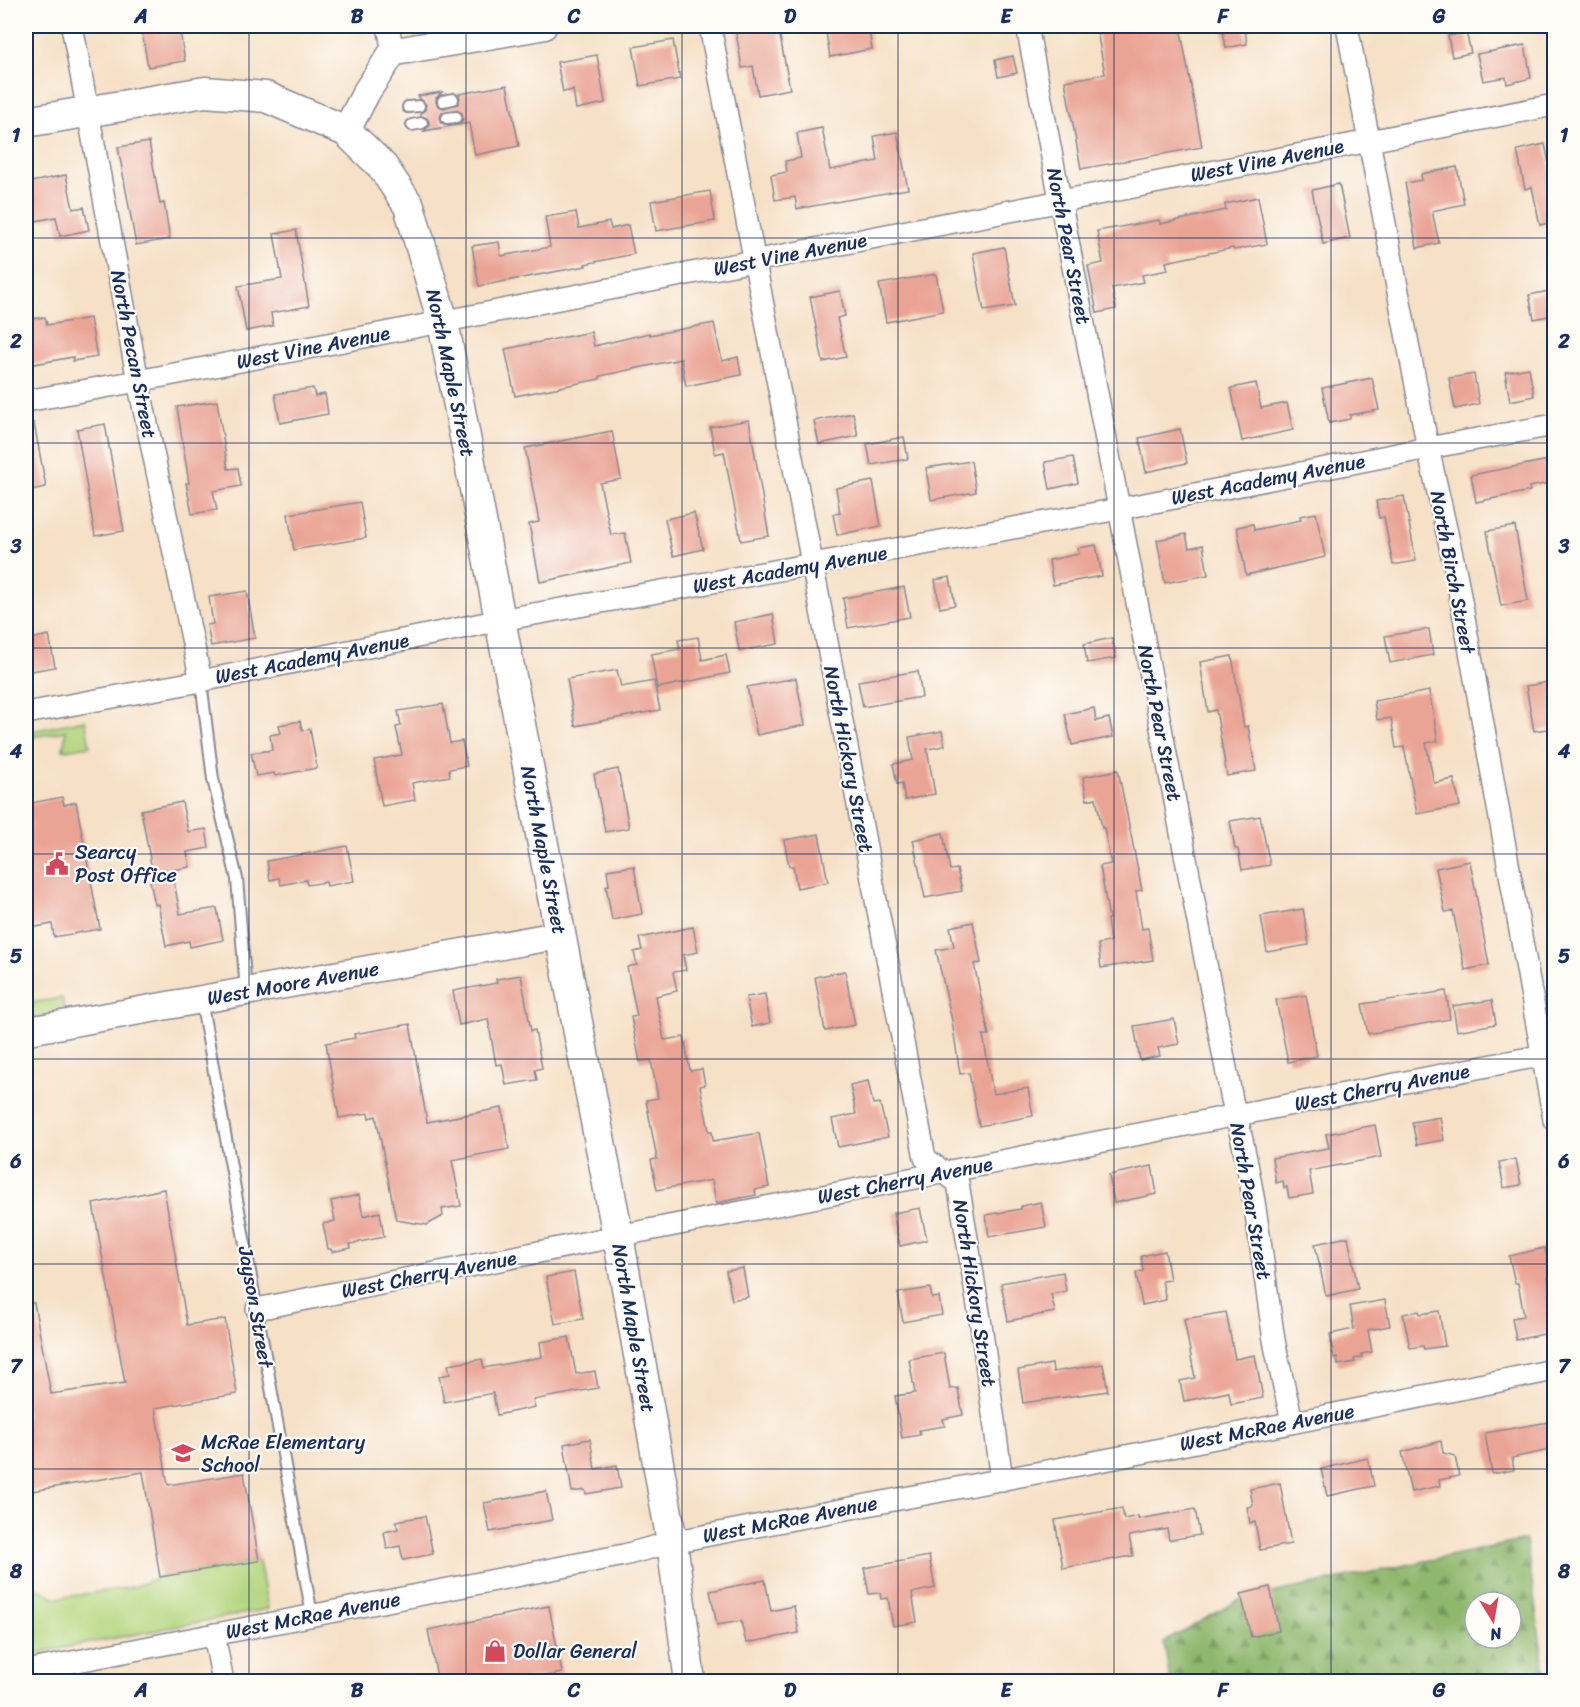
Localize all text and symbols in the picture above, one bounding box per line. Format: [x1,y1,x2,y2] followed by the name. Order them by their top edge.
[133,0,148,34] text: A
[351,0,364,34] text: B
[567,0,581,34] text: C
[784,0,797,34] text: D
[1000,0,1013,34] text: E
[1217,0,1230,34] text: F
[1432,0,1446,34] text: G
[12,118,21,153] text: 1
[1560,118,1569,153] text: 1
[1187,128,1347,193] street label: West Vine Avenue
[1036,165,1101,328] street label: North Pear Street
[710,222,870,287] street label: West Vine Avenue
[100,267,167,442] street label: North Pecan Street
[416,286,485,461] street label: North Maple Street
[233,315,393,380] street label: West Vine Avenue
[9,324,22,359] text: 2
[1557,324,1570,359] text: 2
[1168,443,1368,515] street label: West Academy Avenue
[1420,488,1486,657] street label: North Birch Street
[10,529,22,564] text: 3
[1558,529,1570,564] text: 3
[690,535,890,604] street label: West Academy Avenue
[212,622,412,694] street label: West Academy Avenue
[1127,642,1192,805] street label: North Pear Street
[813,663,884,856] street label: North Hickory Street
[9,734,23,769] text: 4
[1557,734,1571,769] text: 4
[510,763,577,938] street label: North Maple Street
[75,835,177,893] place label: Searcy Post Office
[44,851,70,877] public building icon: Searcy Post Office
[10,939,22,974] text: 5
[1558,939,1570,974] text: 5
[204,951,382,1016] street label: West Moore Avenue
[1292,1053,1473,1122] street label: West Cherry Avenue
[1219,1120,1282,1283] street label: North Pear Street
[9,1144,22,1179] text: 6
[1557,1144,1570,1179] text: 6
[815,1146,996,1215] street label: West Cherry Avenue
[942,1197,1007,1390] street label: North Hickory Street
[339,1240,520,1309] street label: West Cherry Avenue
[601,1241,666,1416] street label: North Maple Street
[227,1243,284,1371] street label: Jayson Street
[10,1349,23,1384] text: 7
[1558,1349,1571,1384] text: 7
[1177,1393,1357,1462] street label: West McRae Avenue
[201,1425,366,1483] place label: McRae Elementary School
[170,1440,196,1466] school or university icon: McRae Elementary School
[700,1485,880,1554] street label: West McRae Avenue
[9,1554,23,1589] text: 8
[1557,1554,1571,1589] text: 8
[223,1581,403,1650] street label: West McRae Avenue
[1463,1590,1523,1650] north arrow
[1487,1619,1505,1650] text: N
[513,1634,637,1669] place label: Dollar General
[482,1638,508,1664] shop icon: Dollar General
[133,1673,148,1707] text: A
[351,1673,364,1707] text: B
[567,1673,581,1707] text: C
[784,1673,797,1707] text: D
[1000,1673,1013,1707] text: E
[1217,1673,1230,1707] text: F
[1432,1673,1446,1707] text: G

